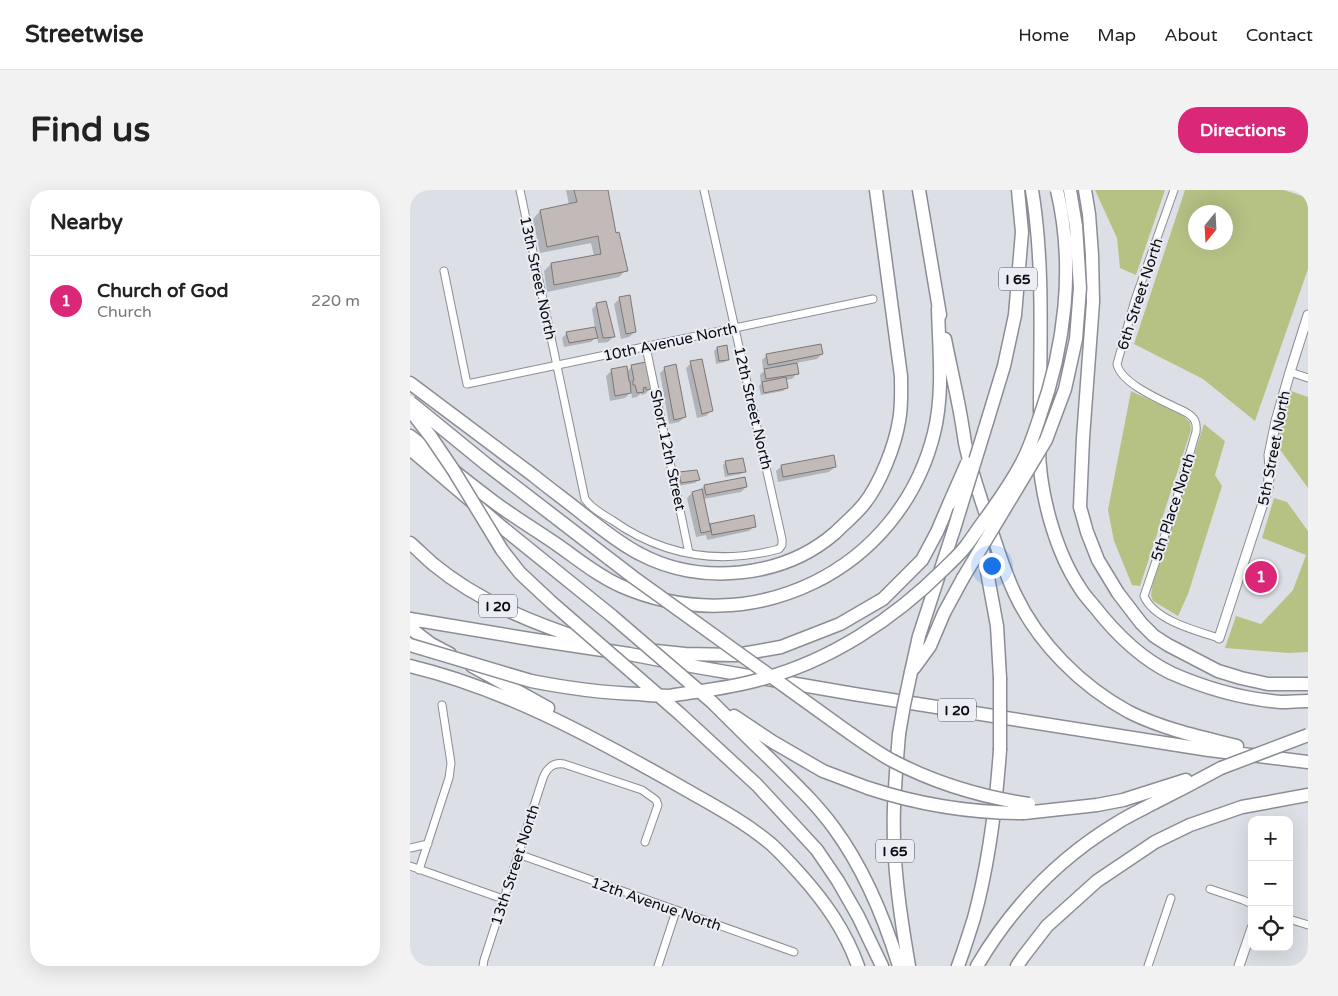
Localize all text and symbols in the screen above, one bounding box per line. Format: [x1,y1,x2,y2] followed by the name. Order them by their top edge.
[25,20,144,49] text: Streetwise
[1018,24,1069,46] text: Home
[1097,24,1136,46] text: Map
[1164,24,1218,46] text: About
[1246,24,1313,46] text: Contact
[1178,107,1308,153] button: Directions
[30,109,150,151] text: Find us
[1188,205,1233,250] north arrow
[50,210,123,235] text: Nearby
[516,215,560,341] street label: 13th Street North
[1113,236,1167,352] street label: 6th Street North
[999,268,1037,290] road number: I 65
[97,280,228,302] text: Church of God
[61,291,71,311] text: 1
[311,291,360,311] text: 220 m
[97,302,152,322] text: Church
[601,319,739,365] street label: 10th Avenue North
[730,345,776,471] street label: 12th Street North
[646,388,690,512] street label: Short 12th Street
[1254,389,1294,507] street label: 5th Street North
[1147,451,1199,563] street label: 5th Place North
[979,553,1005,579] your location
[1245,558,1277,596] pin: 1
[479,594,517,618] road number: I 20
[938,698,976,722] road number: I 20
[487,802,543,928] street label: 13th Street North
[1248,816,1293,951] map controls
[1248,816,1293,861] button: +
[876,839,914,862] road number: I 65
[1248,861,1293,906] button: −
[588,873,724,935] street label: 12th Avenue North
[1248,906,1293,951] button: locate

